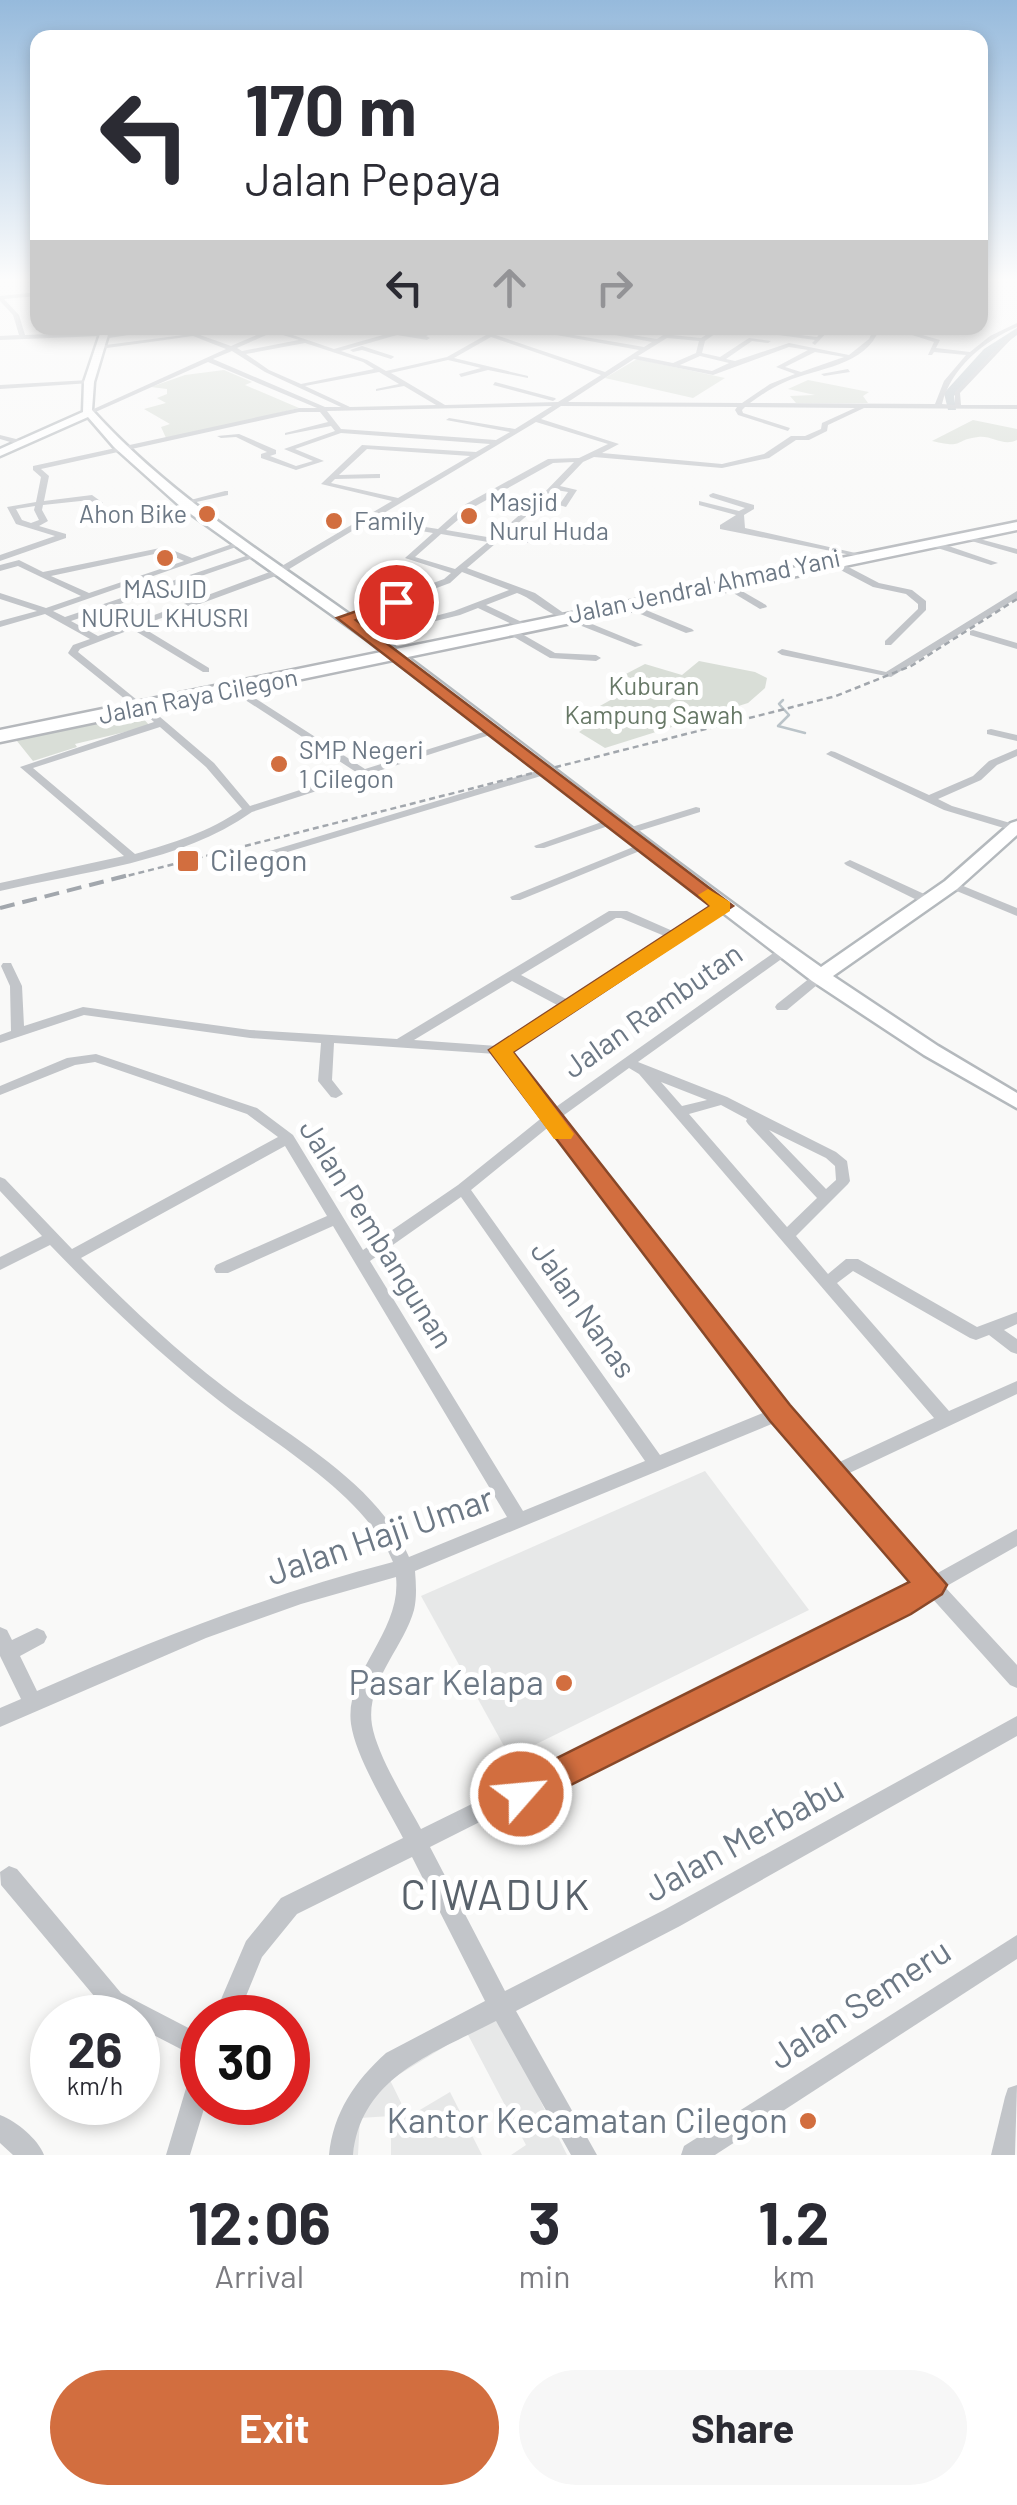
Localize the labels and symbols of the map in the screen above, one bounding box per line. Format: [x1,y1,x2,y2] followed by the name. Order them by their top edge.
[489,486,609,545] place label: Masjid Nurul Huda
[79,498,187,528] place label: Ahon Bike
[196,503,218,525] marker: Ahon Bike
[354,505,425,535] place label: Family
[458,505,480,527] marker: Masjid Nurul Huda
[323,510,345,532] marker: Family
[565,541,843,629] street label: Jalan Jendral Ahmad Yani
[154,547,176,569] marker: MASJID NURUL KHUSRI
[354,560,439,645] pin
[81,573,249,632] place label: MASJID NURUL KHUSRI
[96,661,300,729] street label: Jalan Raya Cilegon
[565,670,743,729] park label: Kuburan Kampung Sawah
[299,734,424,793] place label: SMP Negeri 1 Cilegon
[268,753,290,775] marker: SMP Negeri 1 Cilegon
[210,841,307,877] place label: Cilegon
[175,848,201,874] marker: Cilegon
[555,934,748,1084] street label: Jalan Rambutan
[293,1112,463,1354] street label: Jalan Pembangunan
[524,1234,645,1384] street label: Jalan Nanas
[260,1476,499,1593] street label: Jalan Haji Umar
[348,1660,544,1702] place label: Pasar Kelapa
[553,1672,575,1694] marker: Pasar Kelapa
[469,1742,573,1846] position arrow
[636,1765,850,1909] street label: Jalan Merbabu
[400,1868,592,1918] district label: CIWADUK
[760,1928,958,2077] street label: Jalan Semeru
[180,1995,310,2125] speed limit sign: 30
[387,2098,788,2140] place label: Kantor Kecamatan Cilegon
[797,2110,819,2132] marker: Kantor Kecamatan Cilegon

